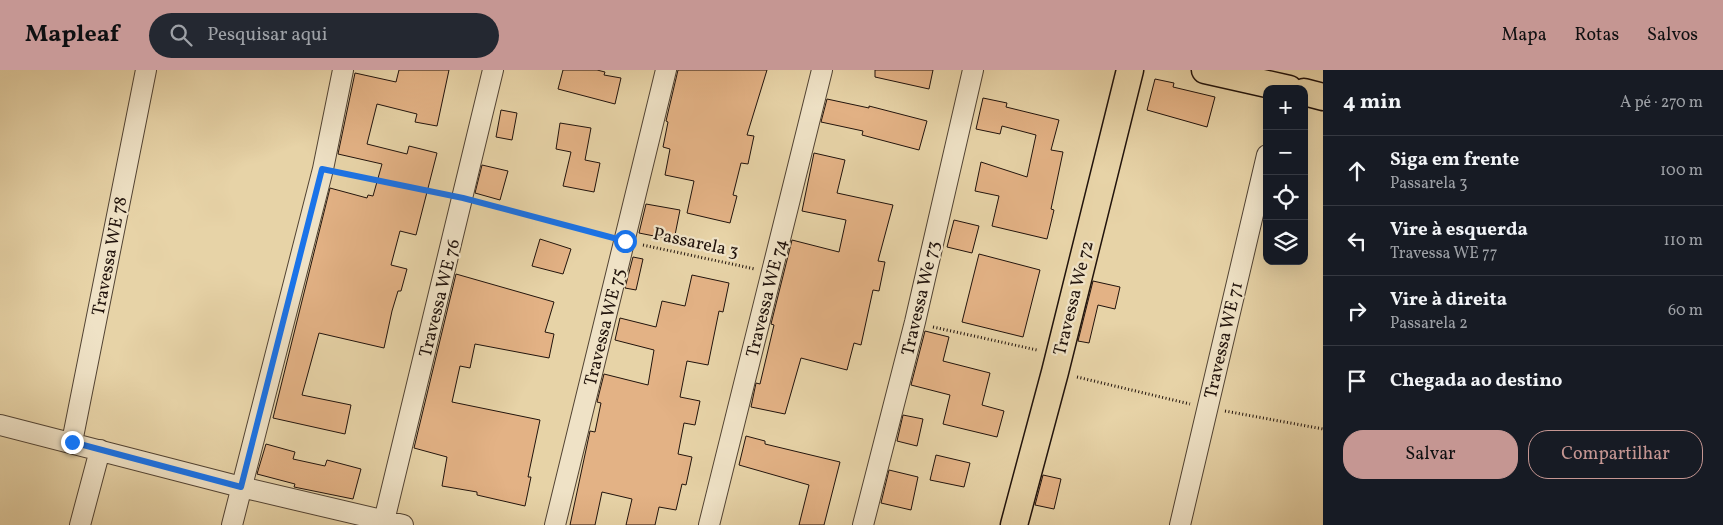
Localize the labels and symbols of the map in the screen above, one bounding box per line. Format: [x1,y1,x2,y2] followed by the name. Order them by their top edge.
[87,195,134,318] street label: Travessa WE 78
[651,222,741,265] street label: Passarela 3
[614,230,637,253] route start
[414,236,467,360] street label: Travessa WE 76
[741,237,794,360] street label: Travessa WE 74
[896,238,947,358] street label: Travessa We 73
[1048,238,1101,359] street label: Travessa We 72
[579,266,632,389] street label: Travessa WE 75
[1199,279,1250,401] street label: Travessa WE 71
[61,431,84,454] route end

